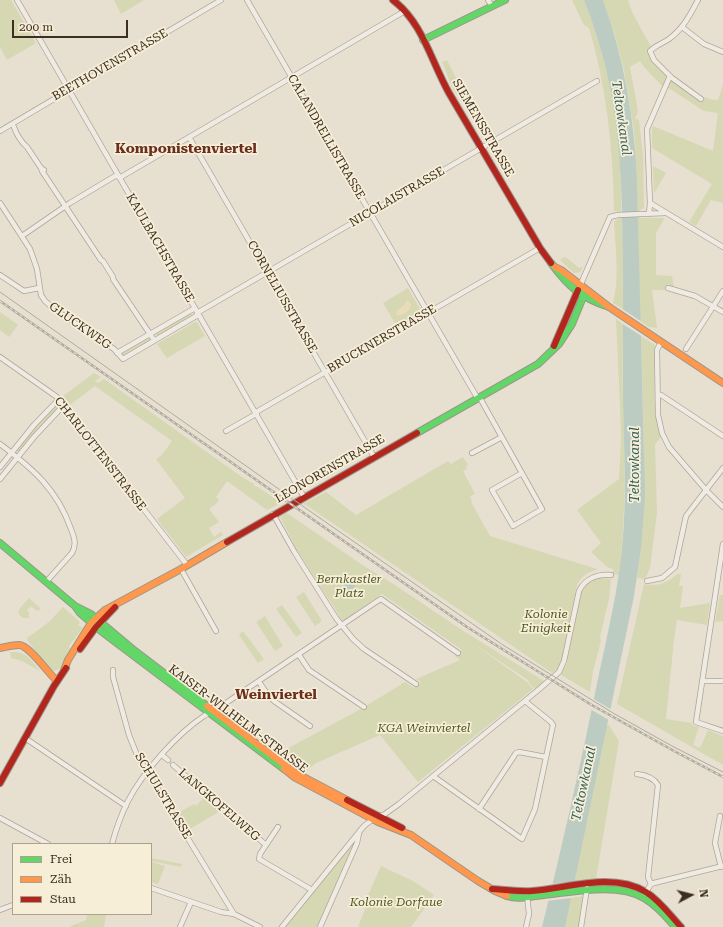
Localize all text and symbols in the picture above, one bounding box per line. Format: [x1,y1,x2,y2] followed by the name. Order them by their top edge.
[14,12,130,38] scale bar
[19,20,53,34] text: 200 m
[50,26,170,104] street label: BEETHOVENSTRASSE
[284,72,368,202] street label: CALANDRELLISTRASSE
[449,77,517,179] street label: SIEMENSSTRASSE
[608,79,634,157] water label: Teltowkanal
[115,141,257,157] district label: Komponistenviertel
[347,164,447,230] street label: NICOLAISTRASSE
[123,191,197,305] street label: KAULBACHSTRASSE
[244,238,320,356] street label: CORNELIUSSTRASSE
[46,299,114,353] street label: GLUCKWEG
[325,302,439,376] street label: BRUCKNERSTRASSE
[51,394,149,514] street label: CHARLOTTENSTRASSE
[627,427,643,503] water label: Teltowkanal
[273,432,387,506] street label: LEONORENSTRASSE
[316,572,382,600] park label: Bernkastler Platz
[521,607,571,635] park label: Kolonie Einigkeit
[165,662,311,776] street label: KAISER-WILHELM-STRASSE
[235,687,317,703] district label: Weinviertel
[378,721,470,735] park label: KGA Weinviertel
[569,745,599,823] water label: Teltowkanal
[132,750,194,842] street label: SCHULSTRASSE
[175,766,263,844] street label: LANGKOFELWEG
[12,843,152,915] legend
[50,852,72,866] text: Frei
[50,872,72,886] text: Zäh
[671,875,711,915] north arrow
[696,888,710,898] text: N
[50,892,76,906] text: Stau
[350,895,442,909] park label: Kolonie Dorfaue

